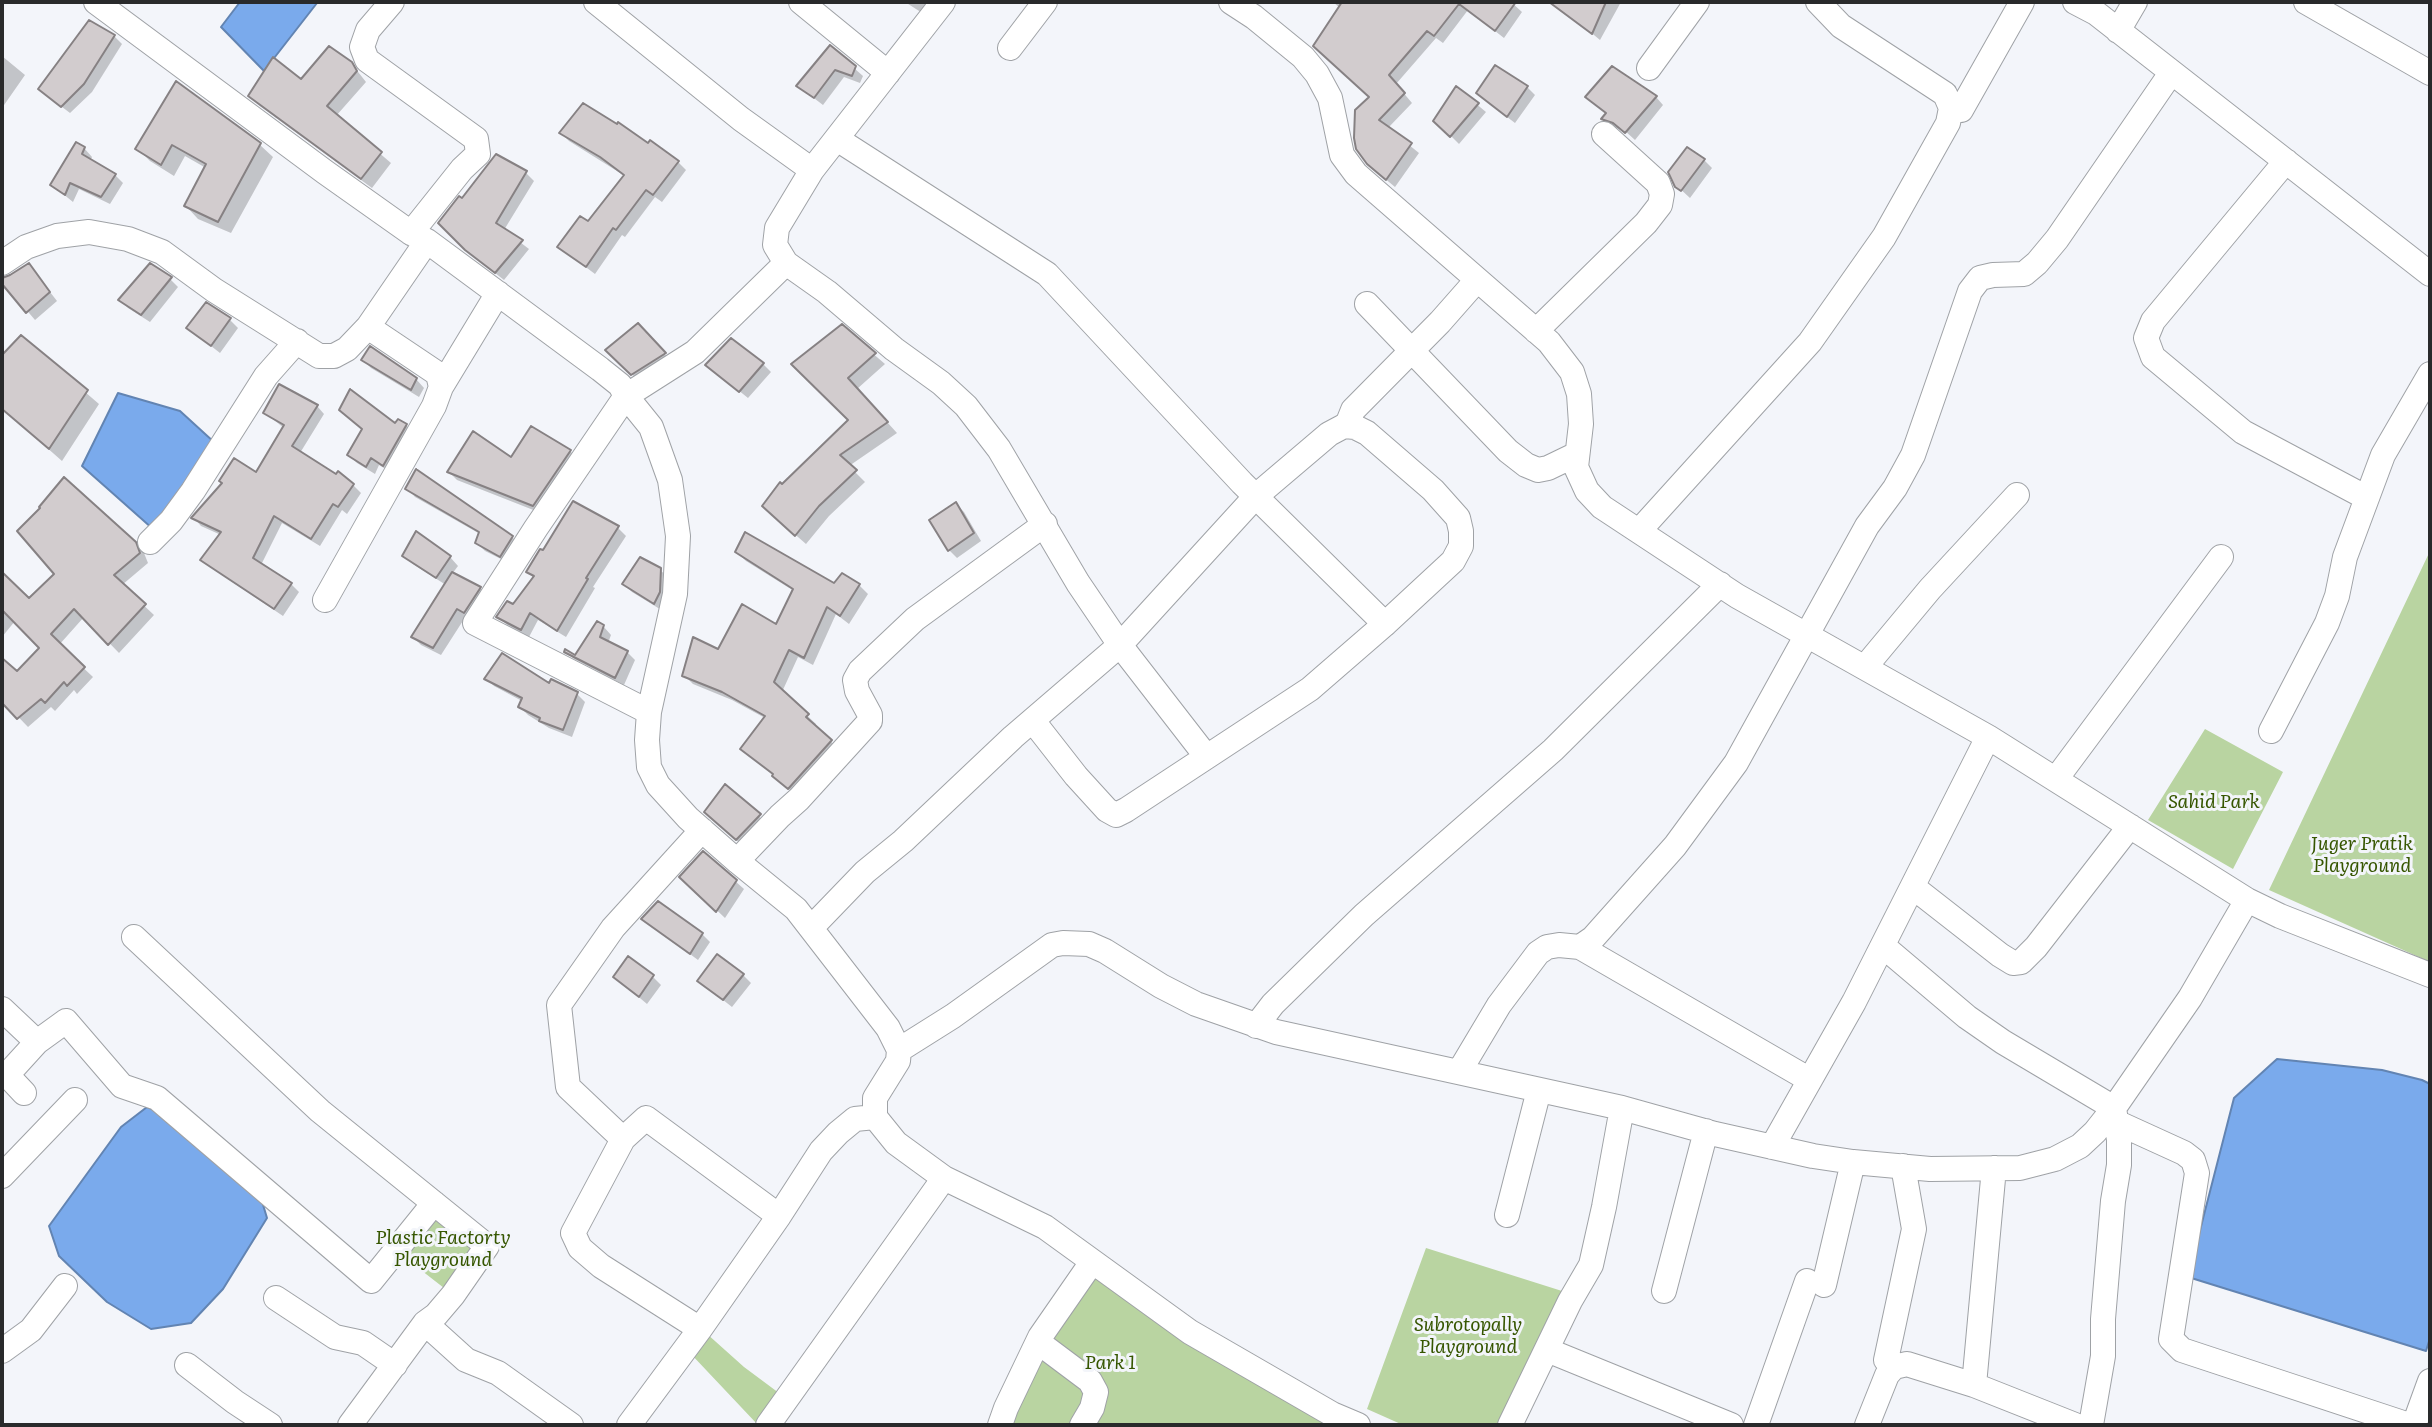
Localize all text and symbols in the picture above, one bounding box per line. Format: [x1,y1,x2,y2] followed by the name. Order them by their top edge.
[2168,791,2260,813] park label: Sahid Park
[2311,833,2413,877] park label: Juger Pratik Playground
[375,1227,511,1271] park label: Plastic Factorty Playground
[1414,1314,1522,1358] park label: Subrotopally Playground
[1084,1352,1136,1374] park label: Park 1

